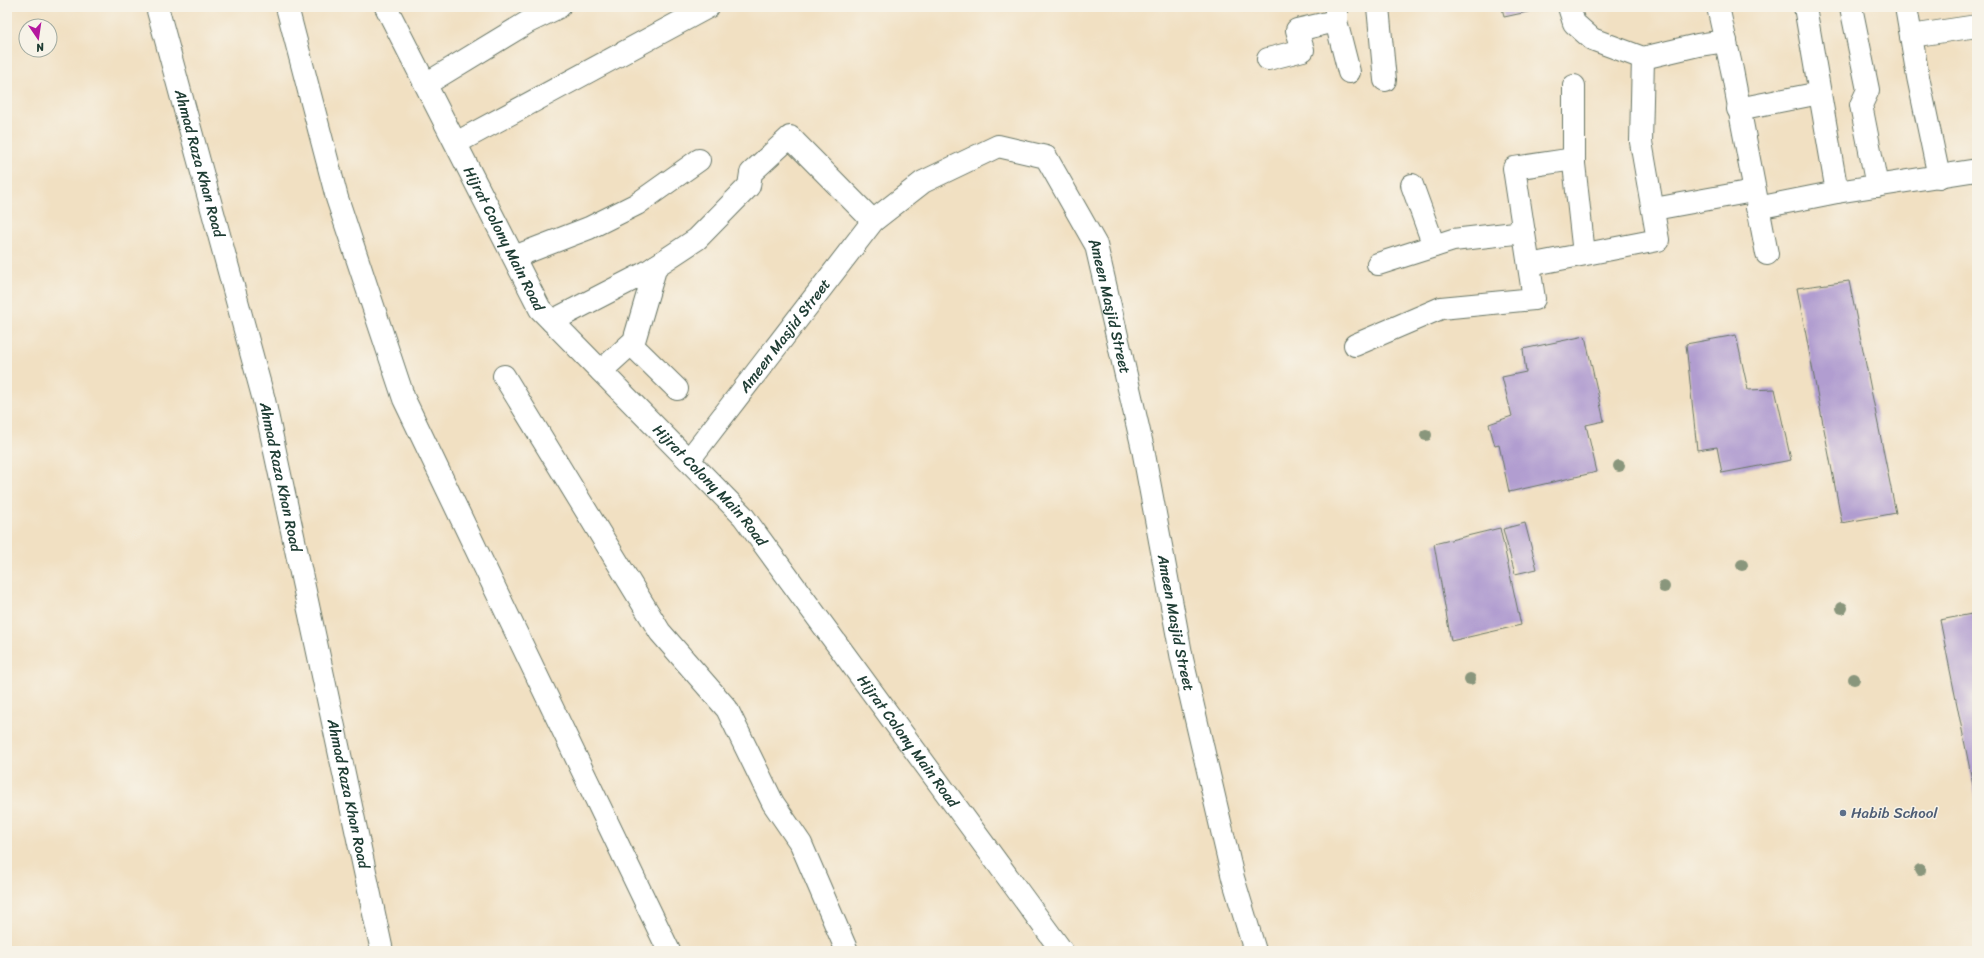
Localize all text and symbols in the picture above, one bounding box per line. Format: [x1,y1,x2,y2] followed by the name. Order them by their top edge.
[18,18,58,58] north arrow
[34,37,47,57] text: N
[167,85,232,241] street label: Ahmad Raza Khan Road
[456,162,552,317] street label: Hijrat Colony Main Road
[1081,232,1138,377] street label: Ameen Masjid Street
[732,272,838,399] street label: Ameen Masjid Street
[252,399,309,555] street label: Ahmad Raza Khan Road
[646,418,775,553] street label: Hijrat Colony Main Road
[1150,551,1202,694] street label: Ameen Masjid Street
[850,669,966,814] street label: Hijrat Colony Main Road
[319,716,377,872] street label: Ahmad Raza Khan Road
[1851,800,1938,826] place label: Habib School
[1838,808,1848,818] marker: Habib School

